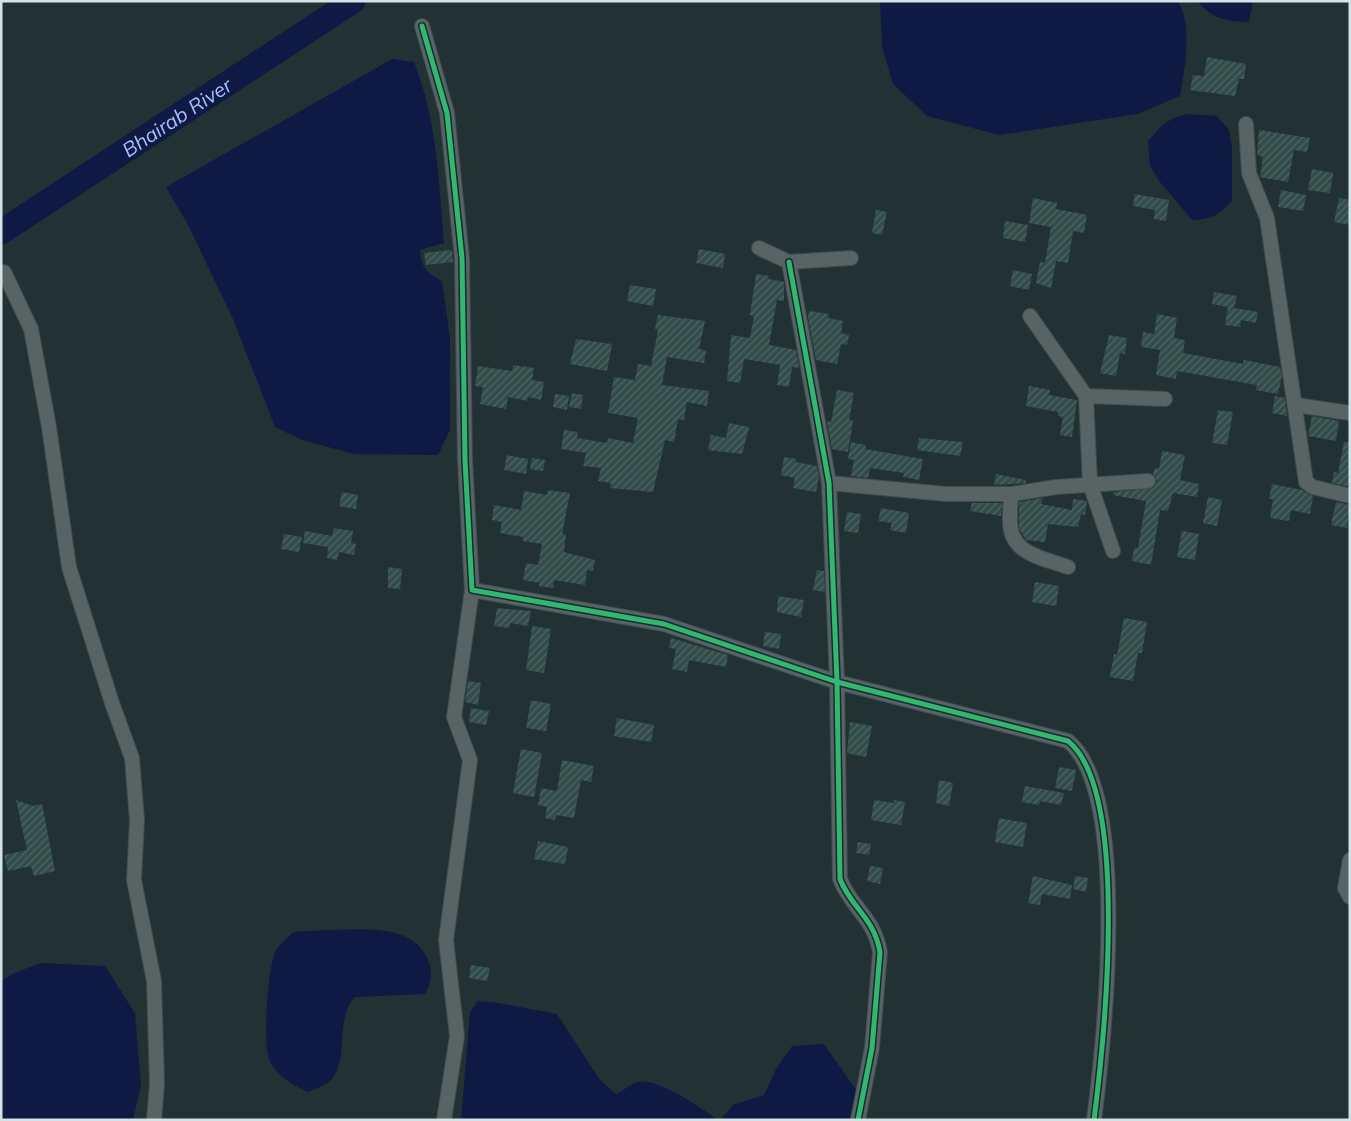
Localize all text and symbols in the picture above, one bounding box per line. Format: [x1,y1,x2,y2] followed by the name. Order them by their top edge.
[117,71,237,162] water label: Bhairab River

